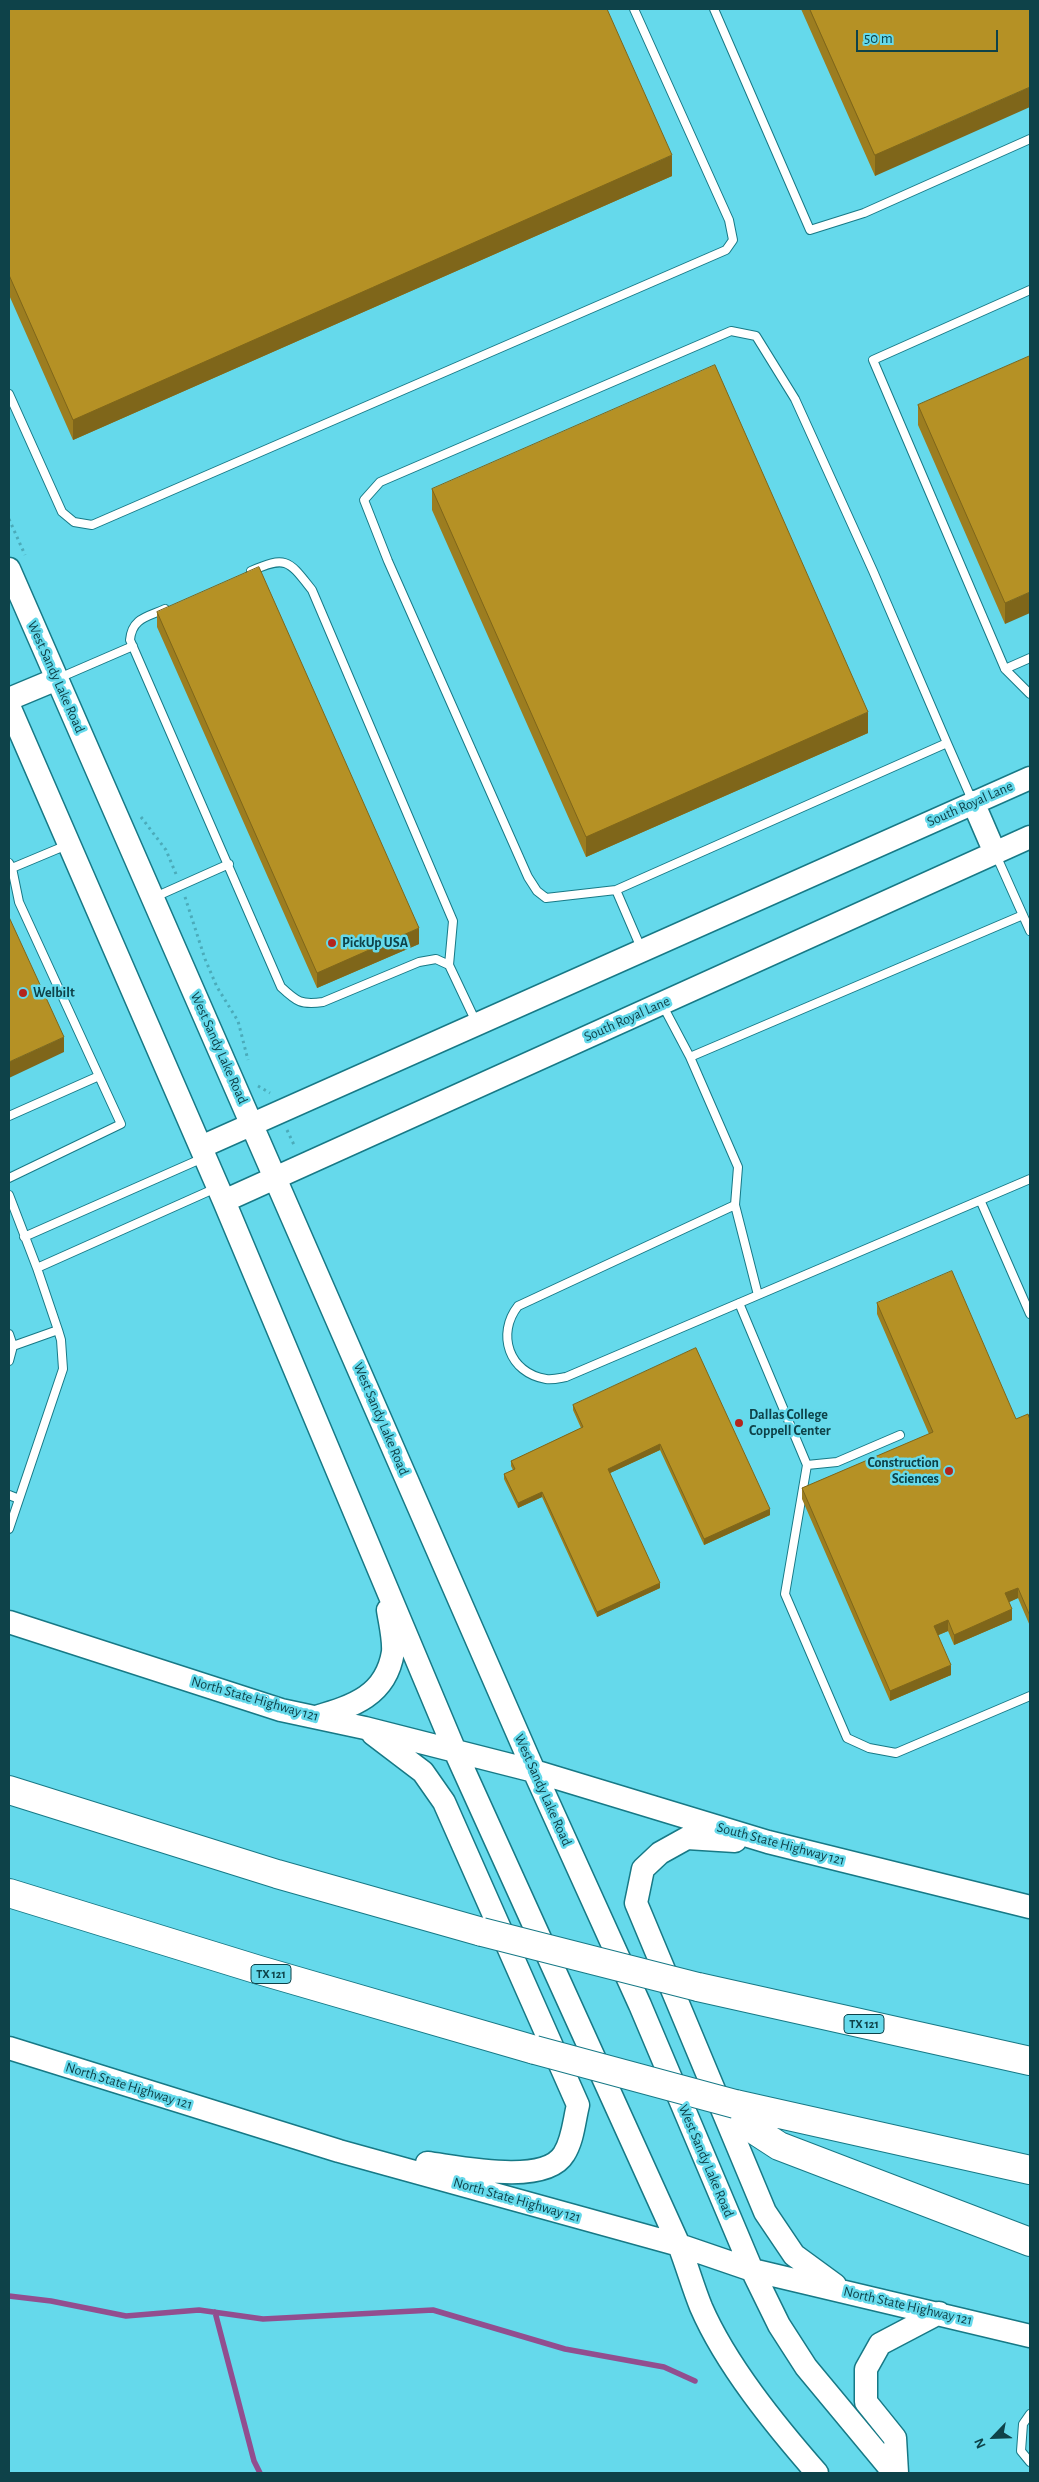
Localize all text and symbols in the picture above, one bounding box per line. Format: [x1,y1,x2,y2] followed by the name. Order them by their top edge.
[859,20,1002,52] scale bar
[864,31,893,46] text: 50 m
[24,618,88,736] street label: West Sandy Lake Road
[924,778,1016,830] street label: South Royal Lane
[342,935,408,951] place label: PickUp USA
[326,937,338,949] marker: PickUp USA
[33,985,75,1001] place label: Welbilt
[17,987,29,999] marker: Welbilt
[187,989,251,1107] street label: West Sandy Lake Road
[581,993,673,1045] street label: South Royal Lane
[350,1360,412,1478] street label: West Sandy Lake Road
[749,1407,831,1440] place label: Dallas College Coppell Center
[733,1417,745,1429] marker: Dallas College Coppell Center
[867,1455,939,1488] place label: Construction Sciences
[943,1465,955,1477] marker: Construction Sciences
[189,1673,321,1725] street label: North State Highway 121
[511,1731,575,1849] street label: West Sandy Lake Road
[715,1819,847,1869] street label: South State Highway 121
[251,1965,291,1984] road number: TX 121
[844,2015,884,2034] road number: TX 121
[64,2059,194,2113] street label: North State Highway 121
[675,2102,737,2220] street label: West Sandy Lake Road
[451,2174,583,2226] street label: North State Highway 121
[842,2283,974,2329] street label: North State Highway 121
[969,2412,1019,2462] north arrow
[972,2436,989,2450] text: N

